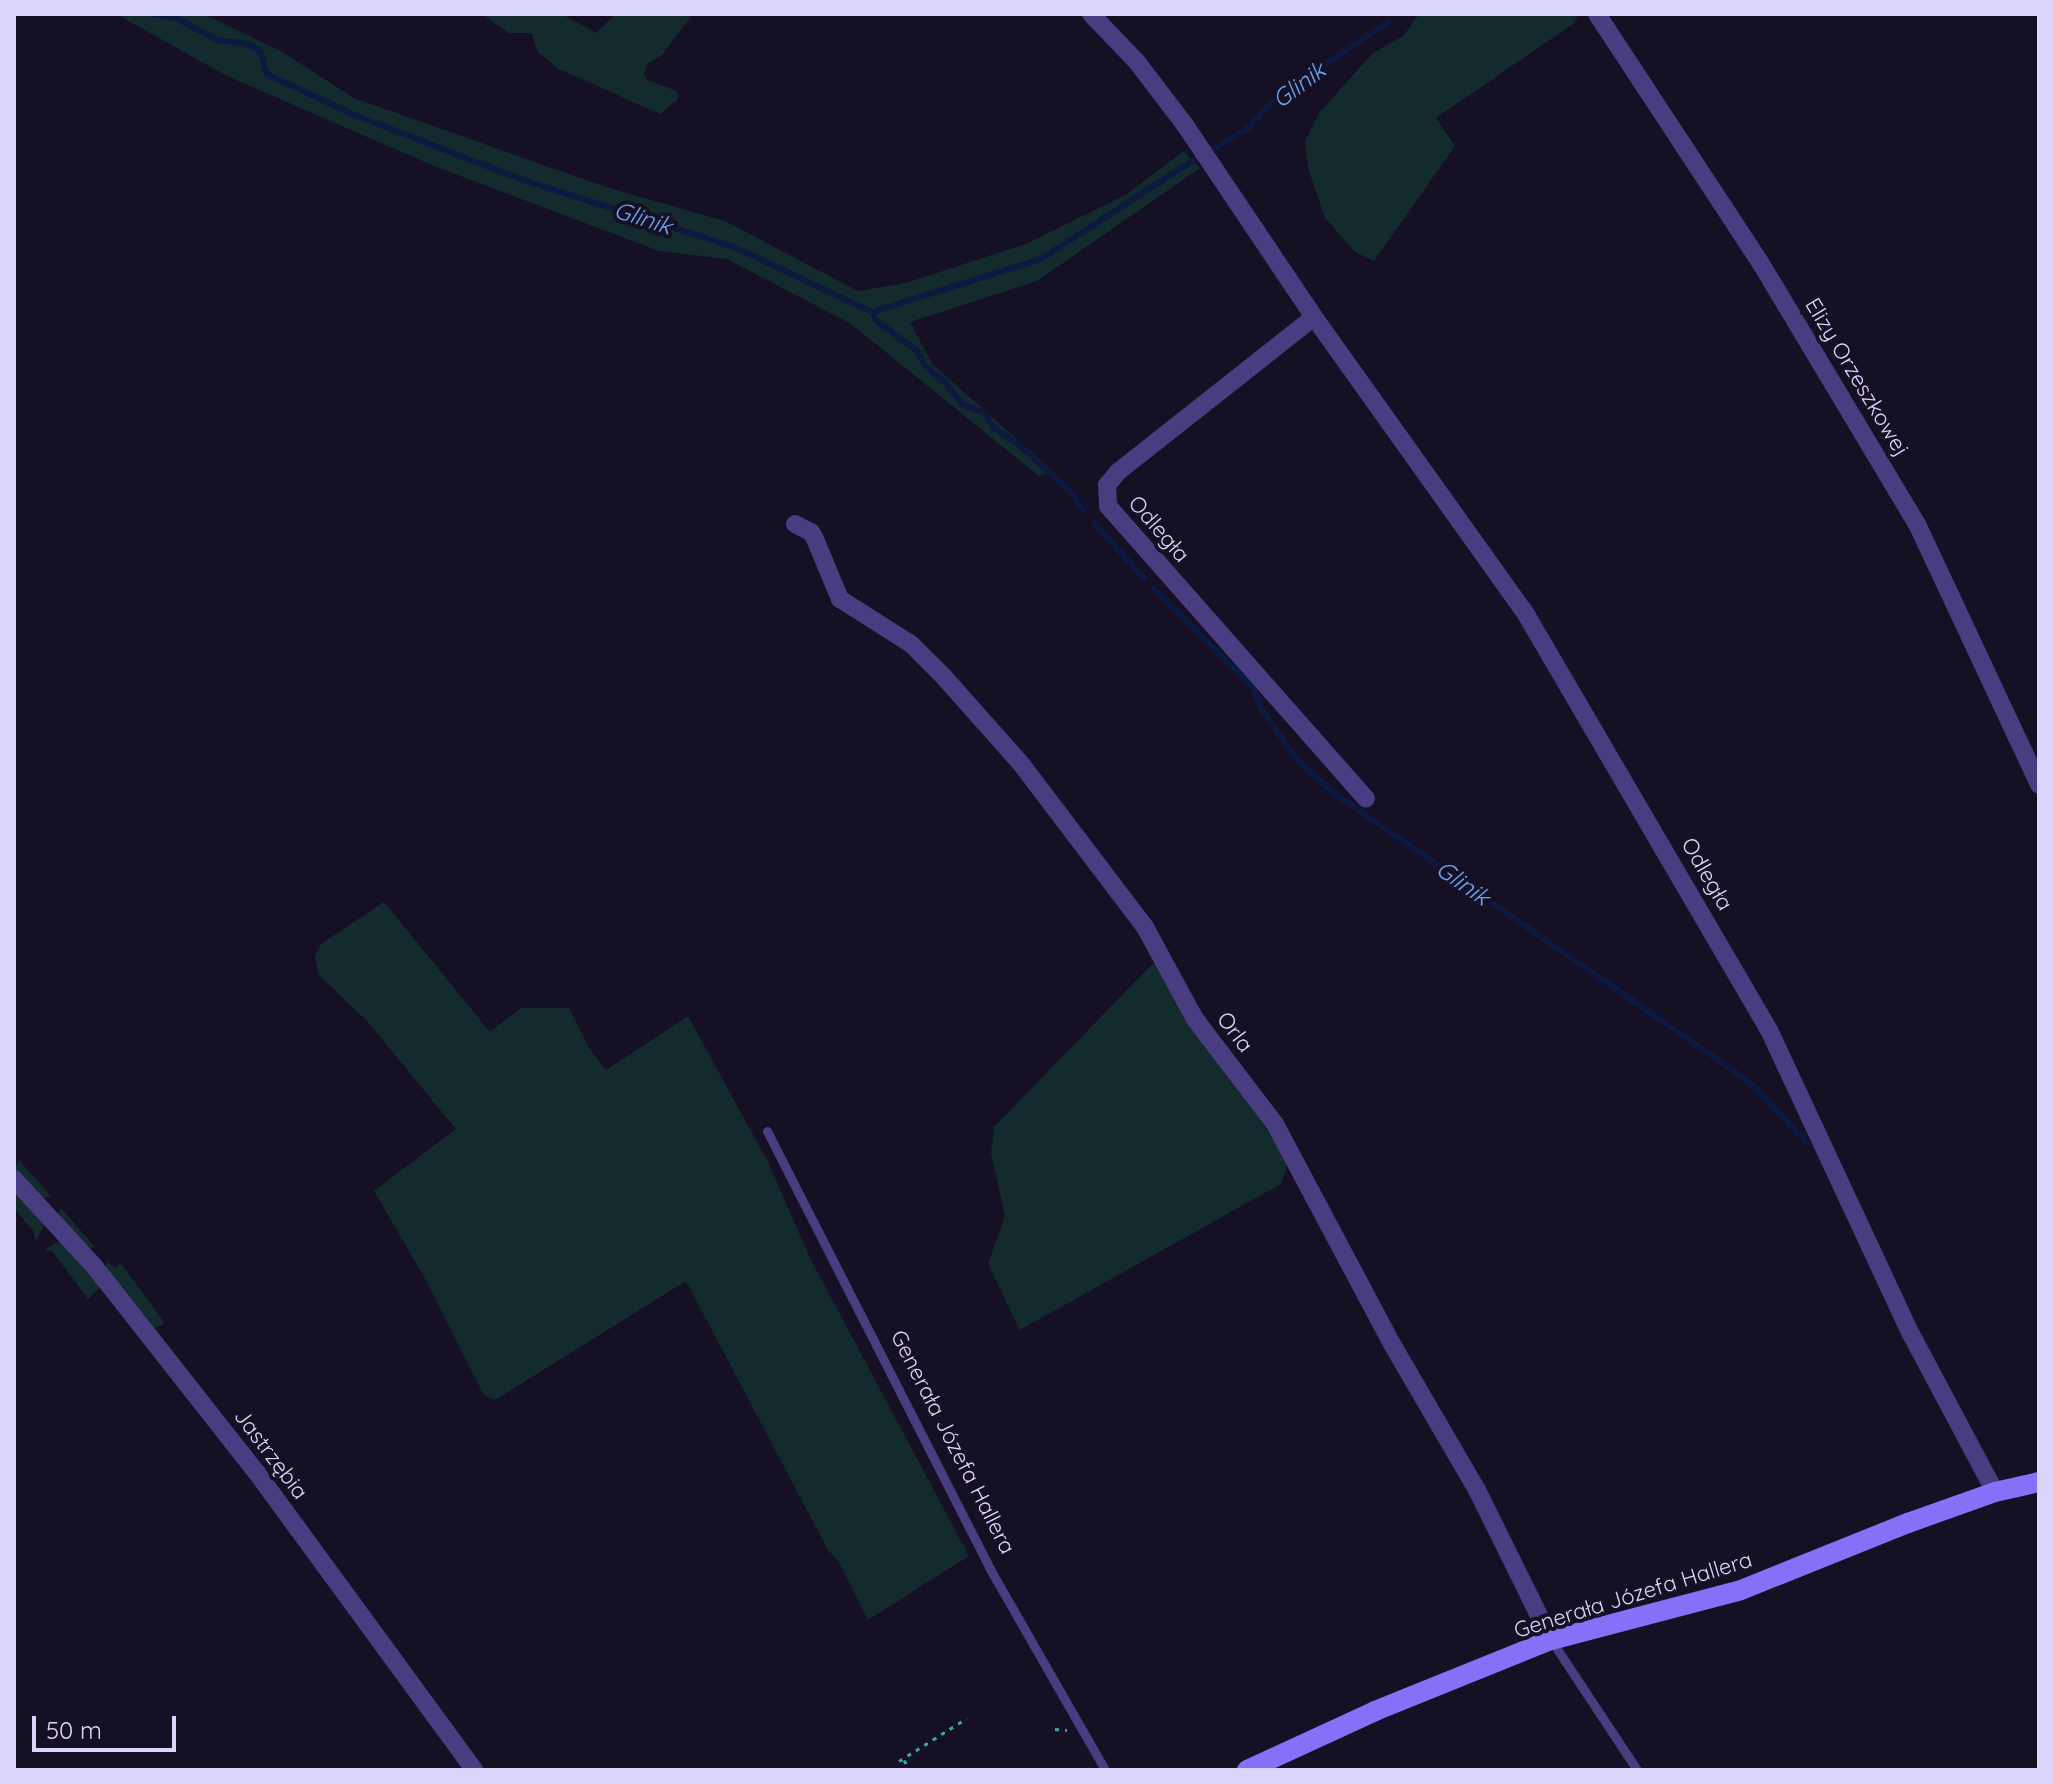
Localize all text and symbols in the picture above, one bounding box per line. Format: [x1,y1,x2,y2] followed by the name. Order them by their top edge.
[1267,56,1331,114] water label: Glinik
[610,195,676,241] water label: Glinik
[1799,293,1915,461] street label: Elizy Orzeszkowej
[1123,490,1195,568] street label: Odległa
[1676,833,1738,915] street label: Odległa
[1431,854,1495,912] water label: Glinik
[1211,1007,1259,1057] street label: Orla
[885,1326,1021,1558] street label: Generała Józefa Hallera
[228,1404,314,1504] street label: Jastrzębia
[1511,1546,1755,1644] street label: Generała Józefa Hallera
[36,1700,180,1750] scale bar
[46,1715,102,1745] text: 50 m

